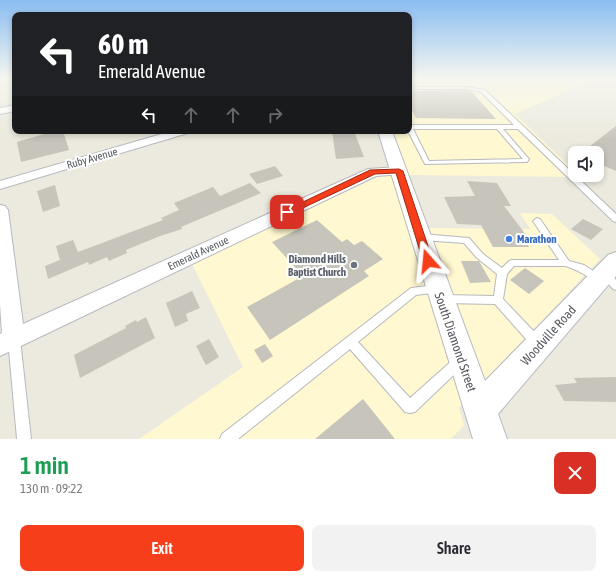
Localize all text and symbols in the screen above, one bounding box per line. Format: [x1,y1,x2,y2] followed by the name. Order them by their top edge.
[32,28,84,80] icon: left
[98,28,148,60] text: 60 m
[98,61,206,82] text: Emerald Avenue
[138,104,160,126] icon: left
[180,104,202,126] icon: ahead
[222,104,244,126] icon: ahead
[264,104,286,126] icon: right
[65,145,119,171] street label: Ruby Avenue
[568,146,604,182] map controls
[568,146,604,182] button: sound
[270,195,304,229] pin
[276,201,298,223] icon: arrive
[517,233,557,245] place label: Marathon
[166,234,230,272] street label: Emerald Avenue
[504,234,514,244] marker: Marathon
[407,240,449,282] position arrow
[288,253,346,278] place label: Diamond Hills Baptist Church
[349,260,359,270] marker: Diamond Hills Baptist Church
[431,290,480,394] street label: South Diamond Street
[518,302,579,368] street label: Woodville Road
[20,452,69,479] text: 1 min
[554,452,596,494] button: close
[20,481,83,496] text: 130 m · 09:22
[20,525,304,571] button: Exit
[312,525,596,571] button: Share

